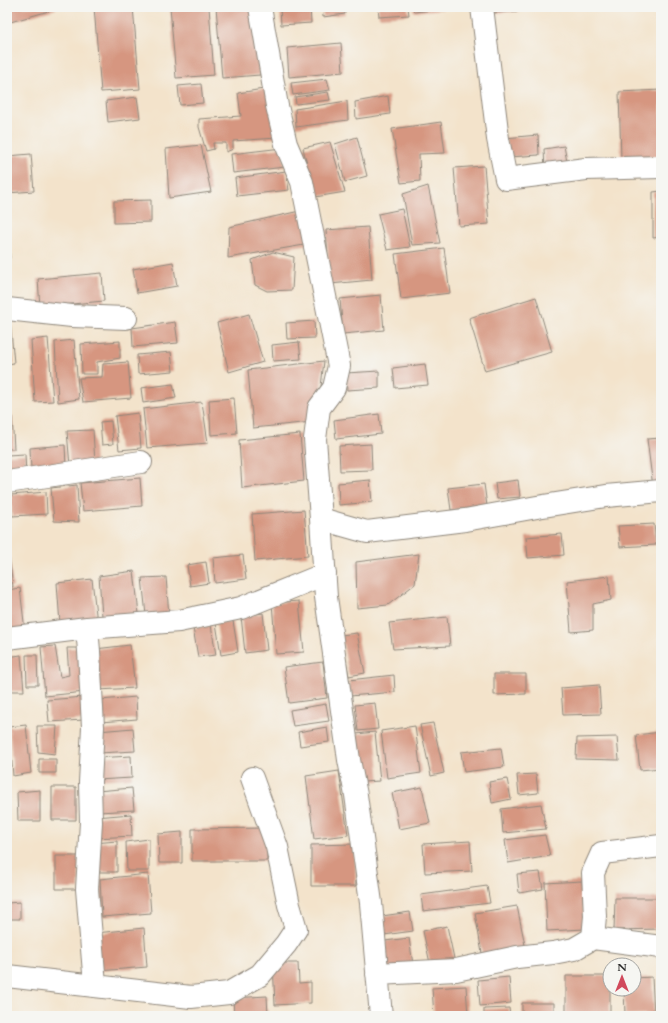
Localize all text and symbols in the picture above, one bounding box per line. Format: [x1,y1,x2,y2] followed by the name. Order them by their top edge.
[602,957,642,997] north arrow
[617,960,627,975] text: N

